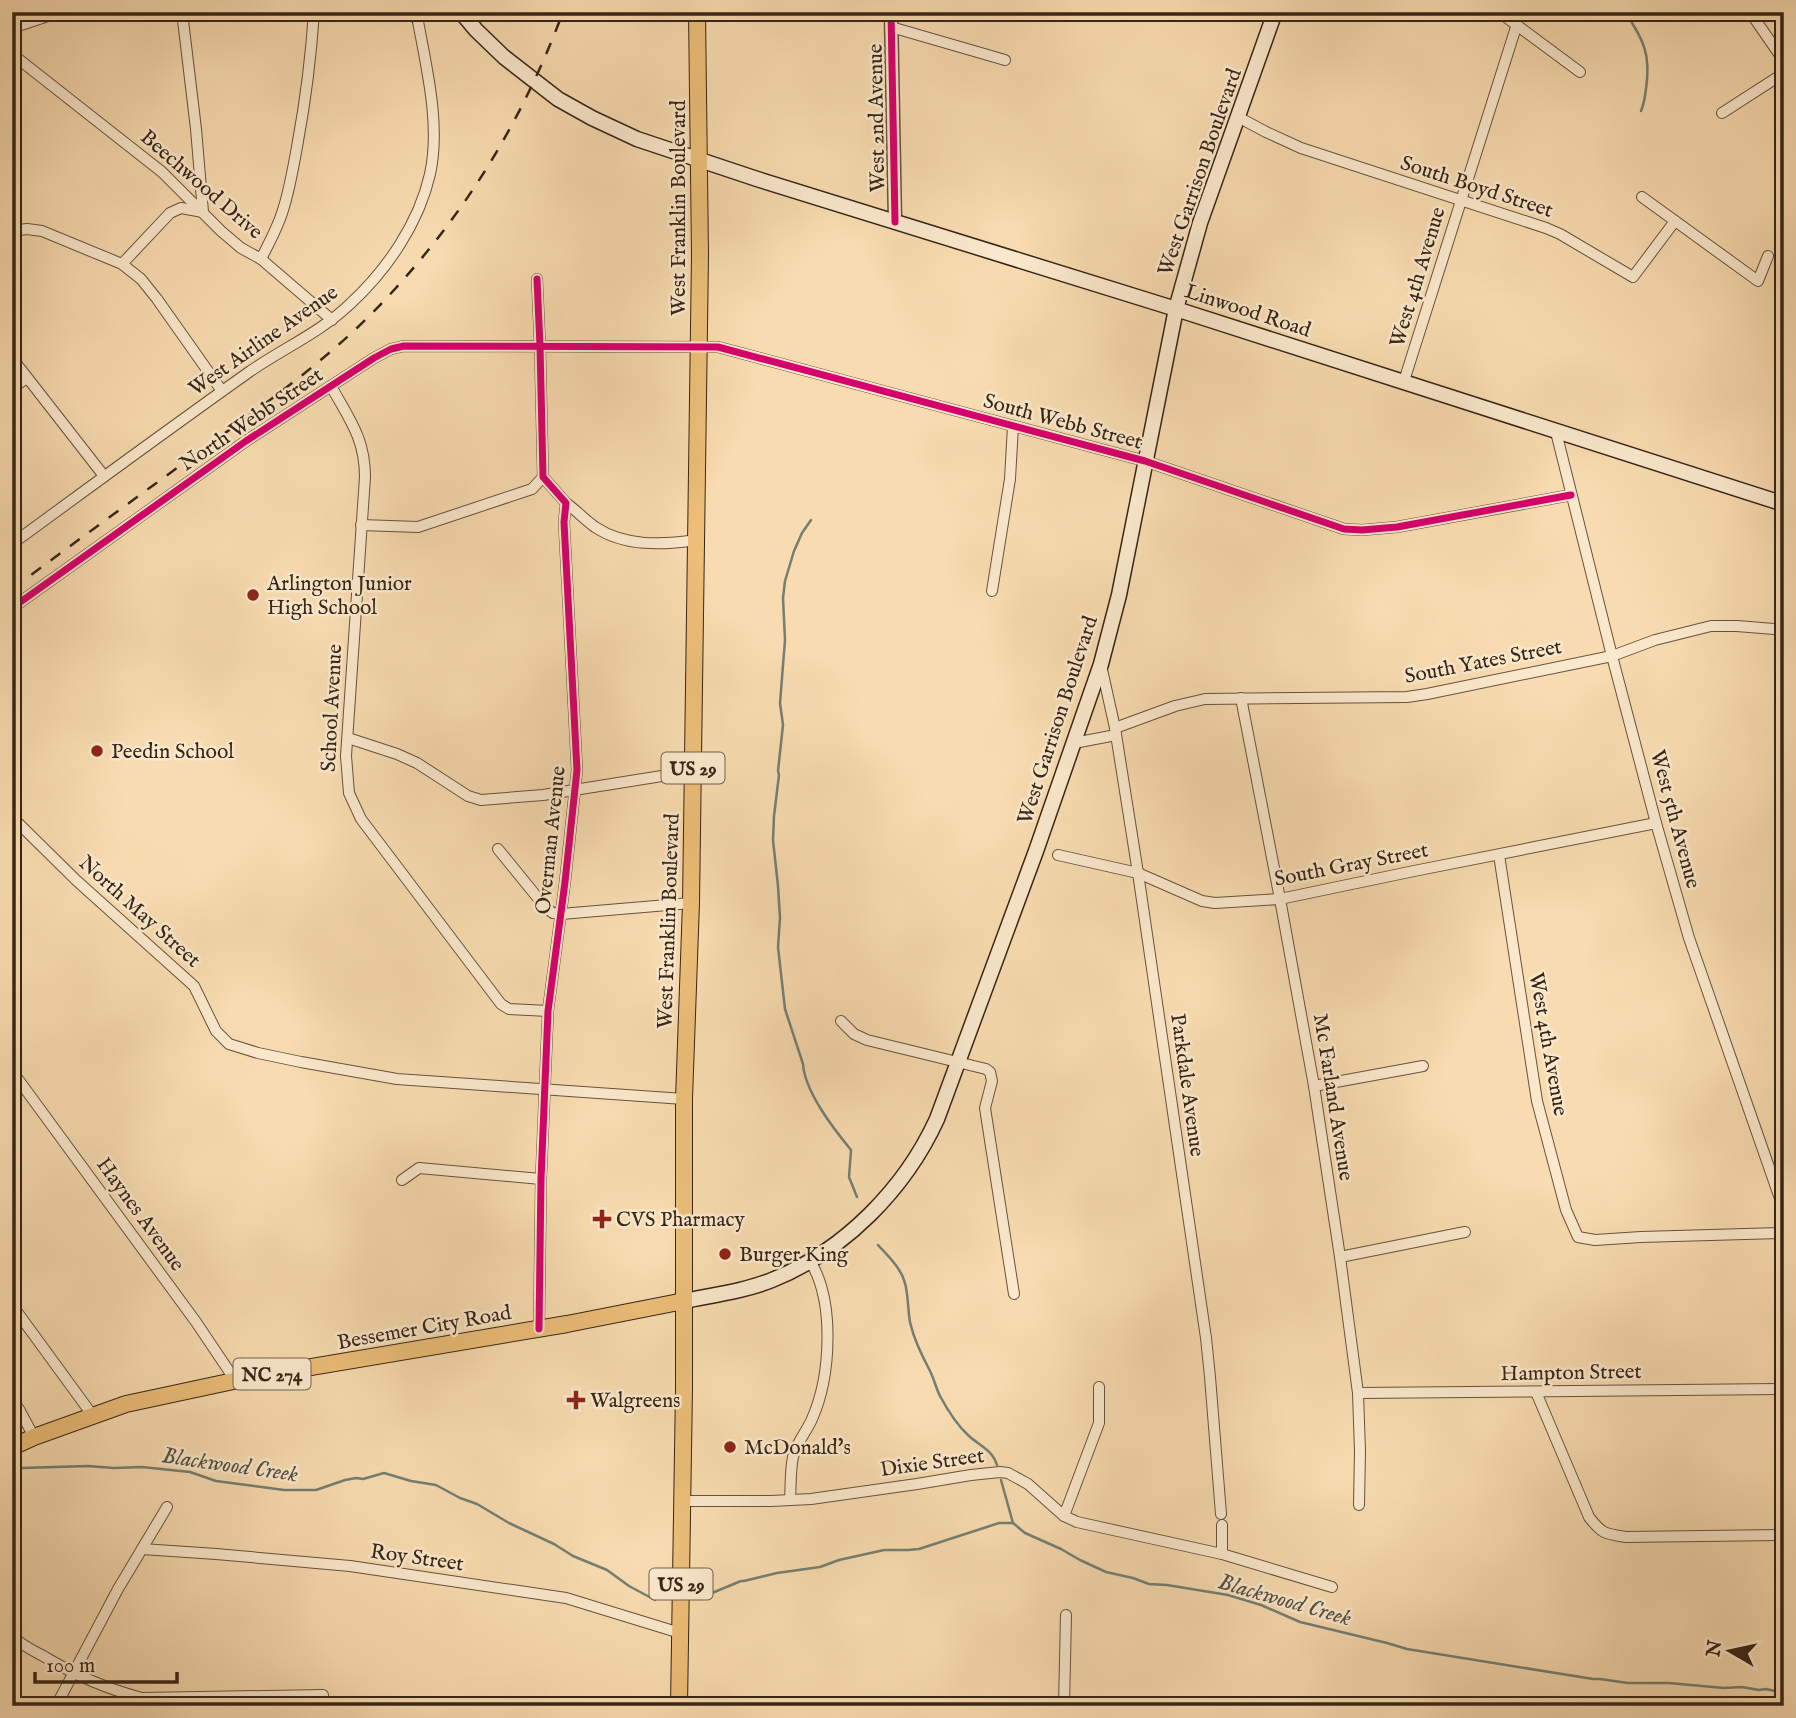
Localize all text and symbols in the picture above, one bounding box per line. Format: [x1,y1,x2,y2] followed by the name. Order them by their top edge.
[863,43,892,193] street label: West 2nd Avenue
[1152,64,1249,280] street label: West Garrison Boulevard
[666,99,693,316] street label: West Franklin Boulevard
[134,124,268,246] street label: Beechwood Drive
[1397,150,1556,225] street label: South Boyd Street
[1384,204,1453,351] street label: West 4th Avenue
[1181,278,1315,345] street label: Linwood Road
[184,279,344,403] street label: West Airline Avenue
[175,362,329,478] street label: North Webb Street
[980,388,1145,457] street label: South Webb Street
[266,571,412,622] place label: Arlington Junior High School
[245,587,261,603] marker: Arlington Junior High School
[1012,612,1105,828] street label: West Garrison Boulevard
[1402,634,1564,691] street label: South Yates Street
[316,643,349,773] street label: School Avenue
[111,739,234,766] place label: Peedin School
[89,743,105,759] marker: Peedin School
[1643,747,1706,892] street label: West 5th Avenue
[662,752,724,783] road number: US 29
[530,764,573,916] street label: Overman Avenue
[652,812,687,1029] street label: West Franklin Boulevard
[1272,837,1431,894] street label: South Gray Street
[72,850,206,974] street label: North May Street
[1522,970,1573,1118] street label: West 4th Avenue
[1163,1012,1210,1159] street label: Parkdale Avenue
[1306,1012,1359,1183] street label: Mc Farland Avenue
[89,1153,190,1277] street label: Haynes Avenue
[616,1207,746,1234] place label: CVS Pharmacy
[594,1211,610,1227] marker: CVS Pharmacy
[739,1242,849,1269] place label: Burger King
[717,1246,733,1262] marker: Burger King
[335,1300,514,1357] street label: Bessemer City Road
[233,1358,310,1390] road number: NC 274
[1500,1359,1642,1388] street label: Hampton Street
[590,1388,681,1415] place label: Walgreens
[568,1392,584,1408] marker: Walgreens
[744,1435,851,1462] place label: McDonald's
[722,1439,738,1455] marker: McDonald's
[160,1442,300,1489] water label: Blackwood Creek
[879,1443,986,1484] street label: Dixie Street
[368,1539,465,1578] street label: Roy Street
[650,1568,712,1600] road number: US 29
[1215,1568,1355,1633] water label: Blackwood Creek
[1694,1616,1764,1686] north arrow
[1702,1638,1728,1660] text: N
[35,1641,177,1685] scale bar
[46,1653,95,1680] text: 100 m

